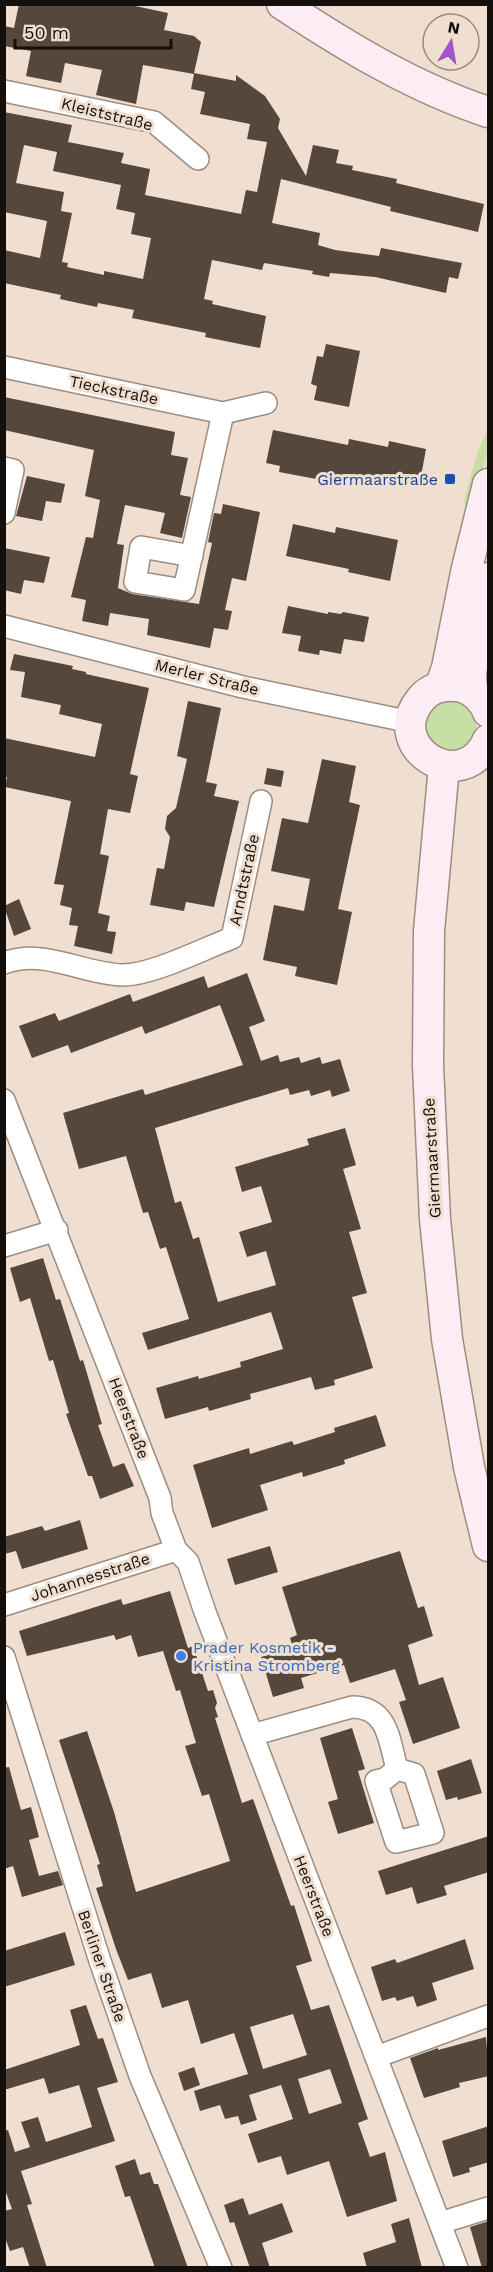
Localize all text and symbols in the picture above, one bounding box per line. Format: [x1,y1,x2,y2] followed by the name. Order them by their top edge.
[15,12,171,50] scale bar
[421,12,481,72] north arrow
[446,17,461,38] text: N
[24,22,69,43] text: 50 m
[59,93,155,135] street label: Kleiststraße
[68,371,160,409] street label: Tieckstraße
[317,470,438,489] place label: Giermaarstraße
[443,472,457,486] marker: Giermaarstraße
[153,655,261,699] street label: Merler Straße
[225,832,263,928] street label: Arndtstraße
[419,1097,445,1219] street label: Giermaarstraße
[105,1375,153,1461] street label: Heerstraße
[28,1549,152,1605] street label: Johannesstraße
[193,1638,340,1675] place label: Prader Kosmetik - Kristina Stromberg
[174,1649,188,1663] marker: Prader Kosmetik - Kristina Stromberg
[290,1853,338,1939] street label: Heerstraße
[74,1907,130,2025] street label: Berliner Straße

